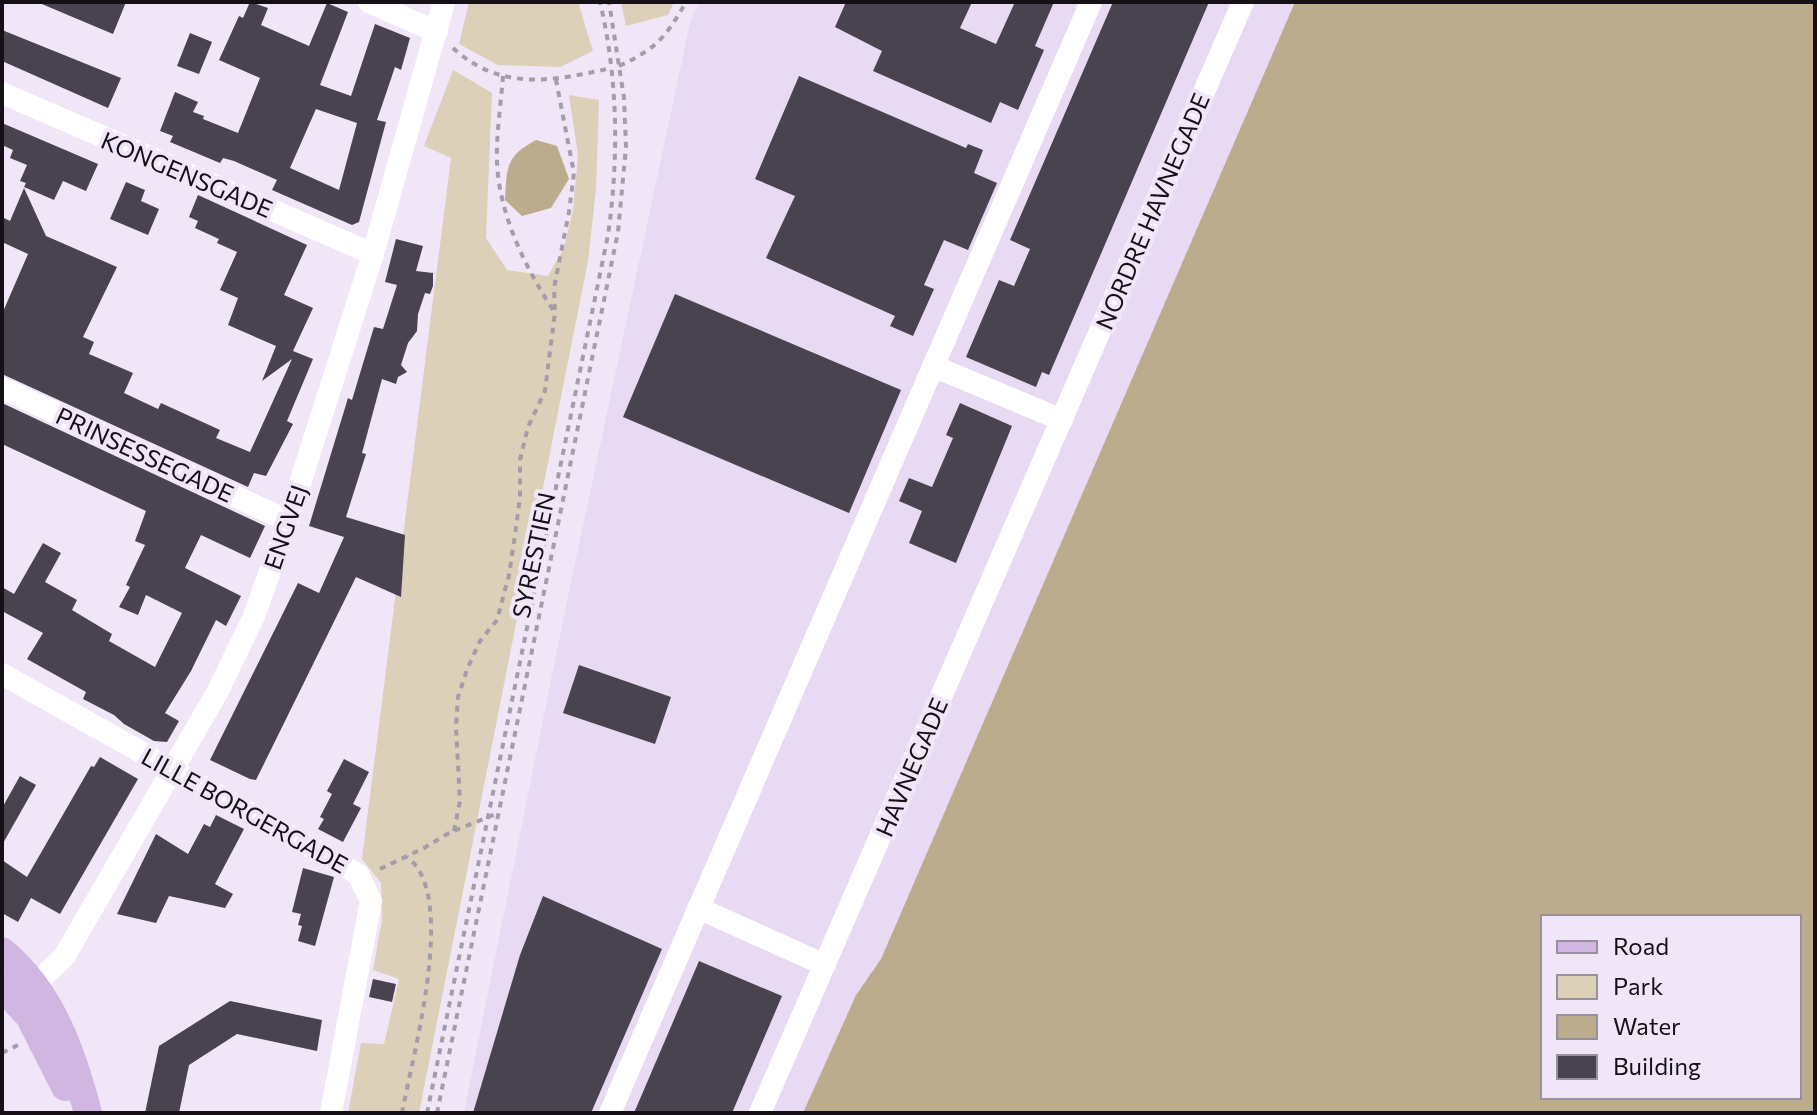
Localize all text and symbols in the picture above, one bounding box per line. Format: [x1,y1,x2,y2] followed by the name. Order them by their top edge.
[1089,88,1215,334] street label: NORDRE HAVNEGADE
[97,125,277,223] street label: KONGENSGADE
[52,400,238,508] street label: PRINSESSEGADE
[257,481,313,573] street label: ENGVEJ
[506,490,560,620] street label: SYRESTIEN
[869,693,953,841] street label: HAVNEGADE
[137,741,353,879] street label: LILLE BORGERGADE
[1541,915,1801,1099] legend
[1613,931,1669,960] text: Road
[1613,971,1663,1000] text: Park
[1613,1011,1681,1040] text: Water
[1613,1051,1701,1080] text: Building

